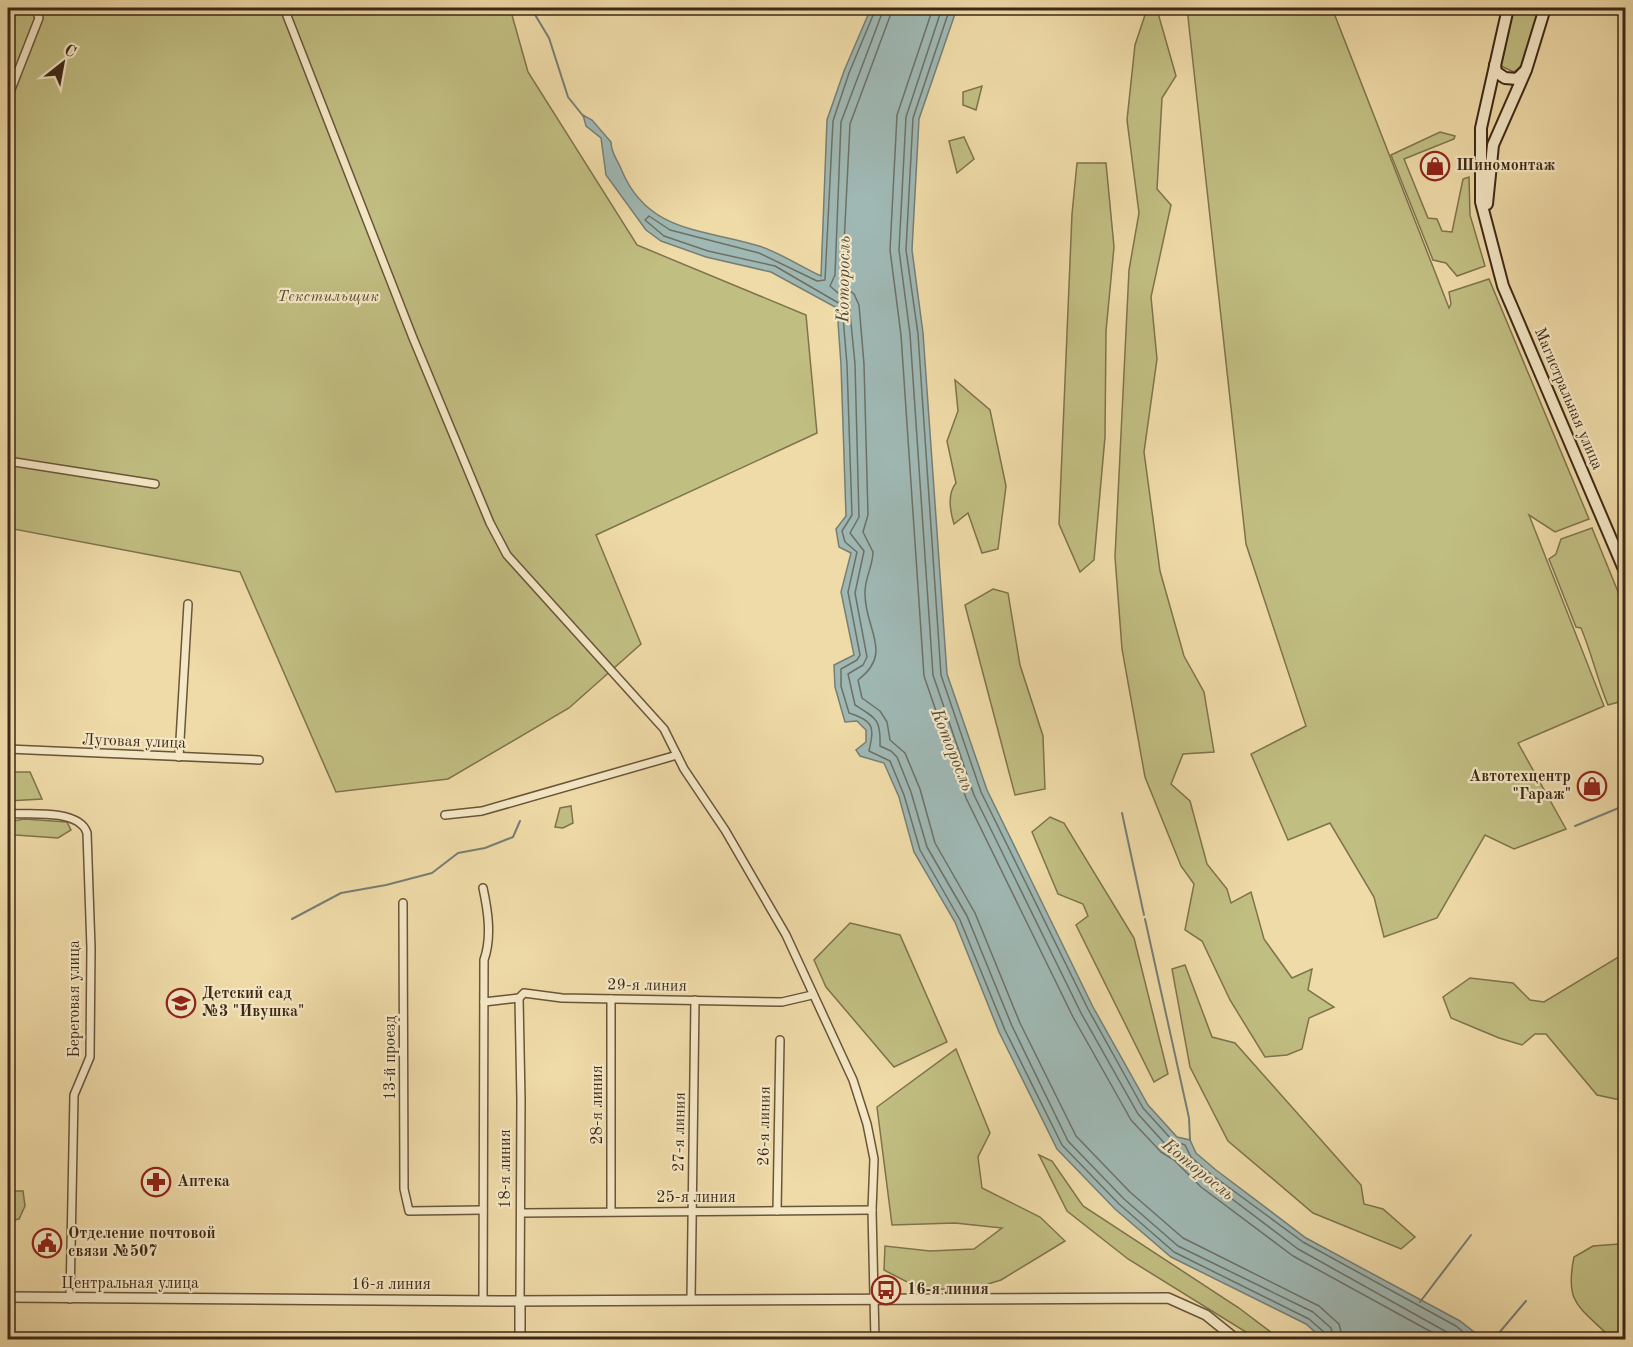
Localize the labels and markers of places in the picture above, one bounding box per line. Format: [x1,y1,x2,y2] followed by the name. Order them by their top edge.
[1419,150,1451,182] shop icon: Шиномонтаж
[1456,158,1556,174] place label: Шиномонтаж
[1469,769,1571,803] place label: Автотехцентр "Гараж"
[1576,770,1608,802] shop icon: Автотехцентр "Гараж"
[202,986,304,1020] place label: Детский сад №3 "Ивушка"
[165,987,197,1019] school or university icon: Детский сад №3 "Ивушка"
[140,1166,172,1198] pharmacy icon: Аптека
[177,1174,230,1190] place label: Аптека
[68,1226,216,1260] place label: Отделение почтовой связи №507
[31,1227,63,1259] public building icon: Отделение почтовой связи №507
[870,1274,902,1306] bus stop icon: 16-я линия
[907,1282,989,1298] place label: 16-я линия

